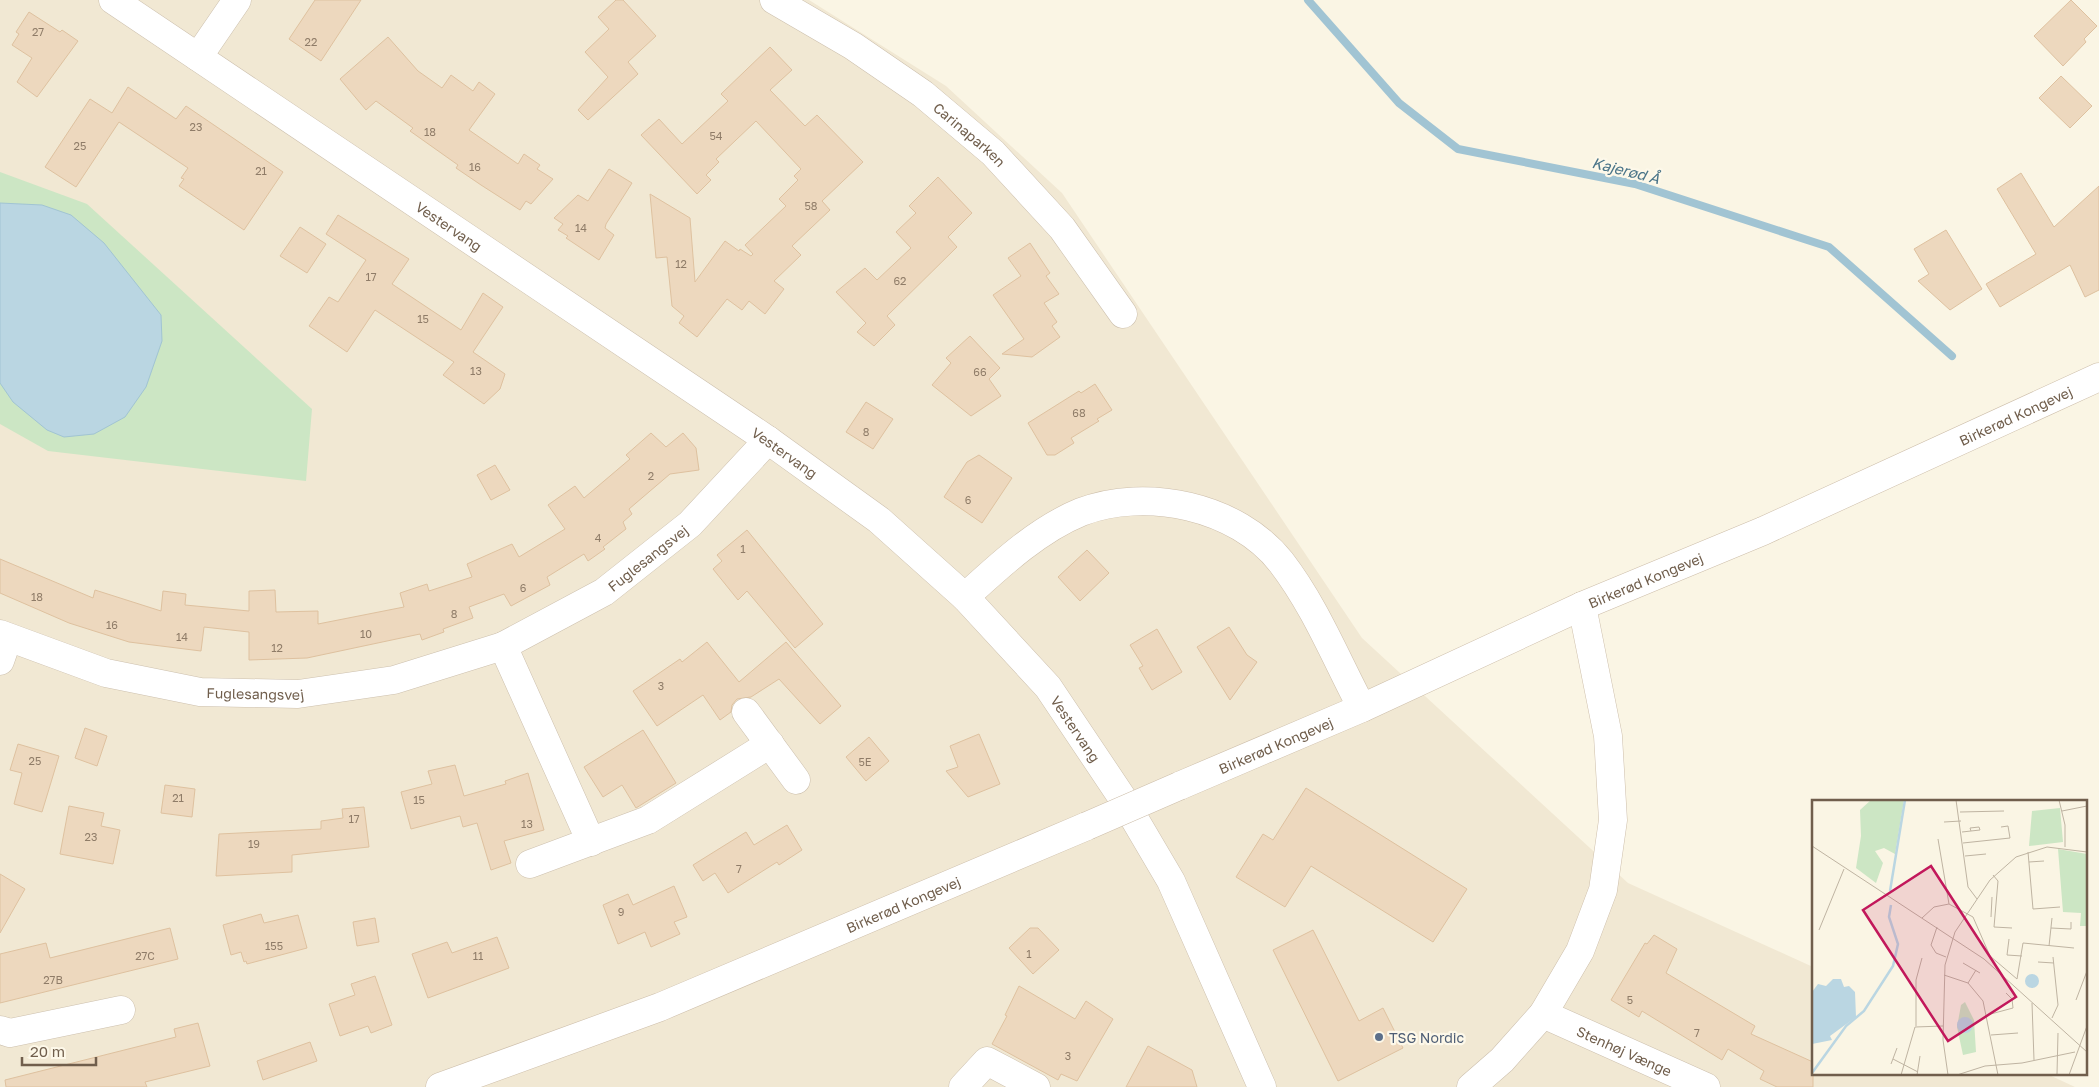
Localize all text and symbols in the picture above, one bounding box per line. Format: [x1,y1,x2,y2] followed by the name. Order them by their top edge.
[32,25,44,38] house number: 27
[305,35,317,48] house number: 22
[930,98,1009,170] street label: Carinaparken
[190,120,202,133] house number: 23
[424,125,436,138] house number: 18
[709,129,723,142] house number: 54
[74,139,86,152] house number: 25
[1590,153,1663,188] water label: Kajerød Å
[469,160,481,173] house number: 16
[255,164,267,177] house number: 21
[413,198,486,254] street label: Vestervang
[804,199,818,212] house number: 58
[575,221,587,234] house number: 14
[675,257,687,270] house number: 12
[365,270,377,283] house number: 17
[893,274,907,287] house number: 62
[417,312,429,325] house number: 15
[470,364,482,377] house number: 13
[973,365,987,378] house number: 66
[1956,382,2075,449] street label: Birkerød Kongevej
[1072,406,1086,419] house number: 68
[749,423,821,481] street label: Vestervang
[863,425,870,438] house number: 8
[648,469,654,482] house number: 2
[965,493,972,506] house number: 6
[604,521,691,595] street label: Fuglesangsvej
[595,531,602,544] house number: 4
[740,542,746,555] house number: 1
[1585,548,1705,611] street label: Birkerød Kongevej
[520,581,527,594] house number: 6
[31,590,43,603] house number: 18
[451,607,458,620] house number: 8
[106,618,118,631] house number: 16
[360,627,372,640] house number: 10
[176,630,188,643] house number: 14
[271,641,283,654] house number: 12
[658,679,664,692] house number: 3
[206,684,305,703] street label: Fuglesangsvej
[1048,692,1104,765] street label: Vestervang
[1216,713,1335,777] street label: Birkerød Kongevej
[29,754,41,767] house number: 25
[858,755,872,768] house number: 5E
[172,791,184,804] house number: 21
[413,793,425,806] house number: 15
[1812,800,2086,1074] inset map
[348,812,360,825] house number: 17
[521,817,533,830] house number: 13
[85,830,97,843] house number: 23
[248,837,260,850] house number: 19
[736,862,742,875] house number: 7
[843,872,963,936] street label: Birkerød Kongevej
[618,905,624,918] house number: 9
[265,939,283,952] house number: 155
[1026,947,1032,960] house number: 1
[135,949,155,962] house number: 27C
[473,949,483,962] house number: 11
[43,973,63,986] house number: 27B
[1627,993,1633,1006] house number: 5
[1574,1022,1675,1079] street label: Stenhøj Vænge
[1694,1026,1700,1039] house number: 7
[1389,1029,1465,1046] place label: TSG Nordic
[1373,1031,1385,1043] marker: TSG Nordic
[22,1034,96,1066] scale bar
[30,1042,65,1060] text: 20 m
[1065,1049,1071,1062] house number: 3

